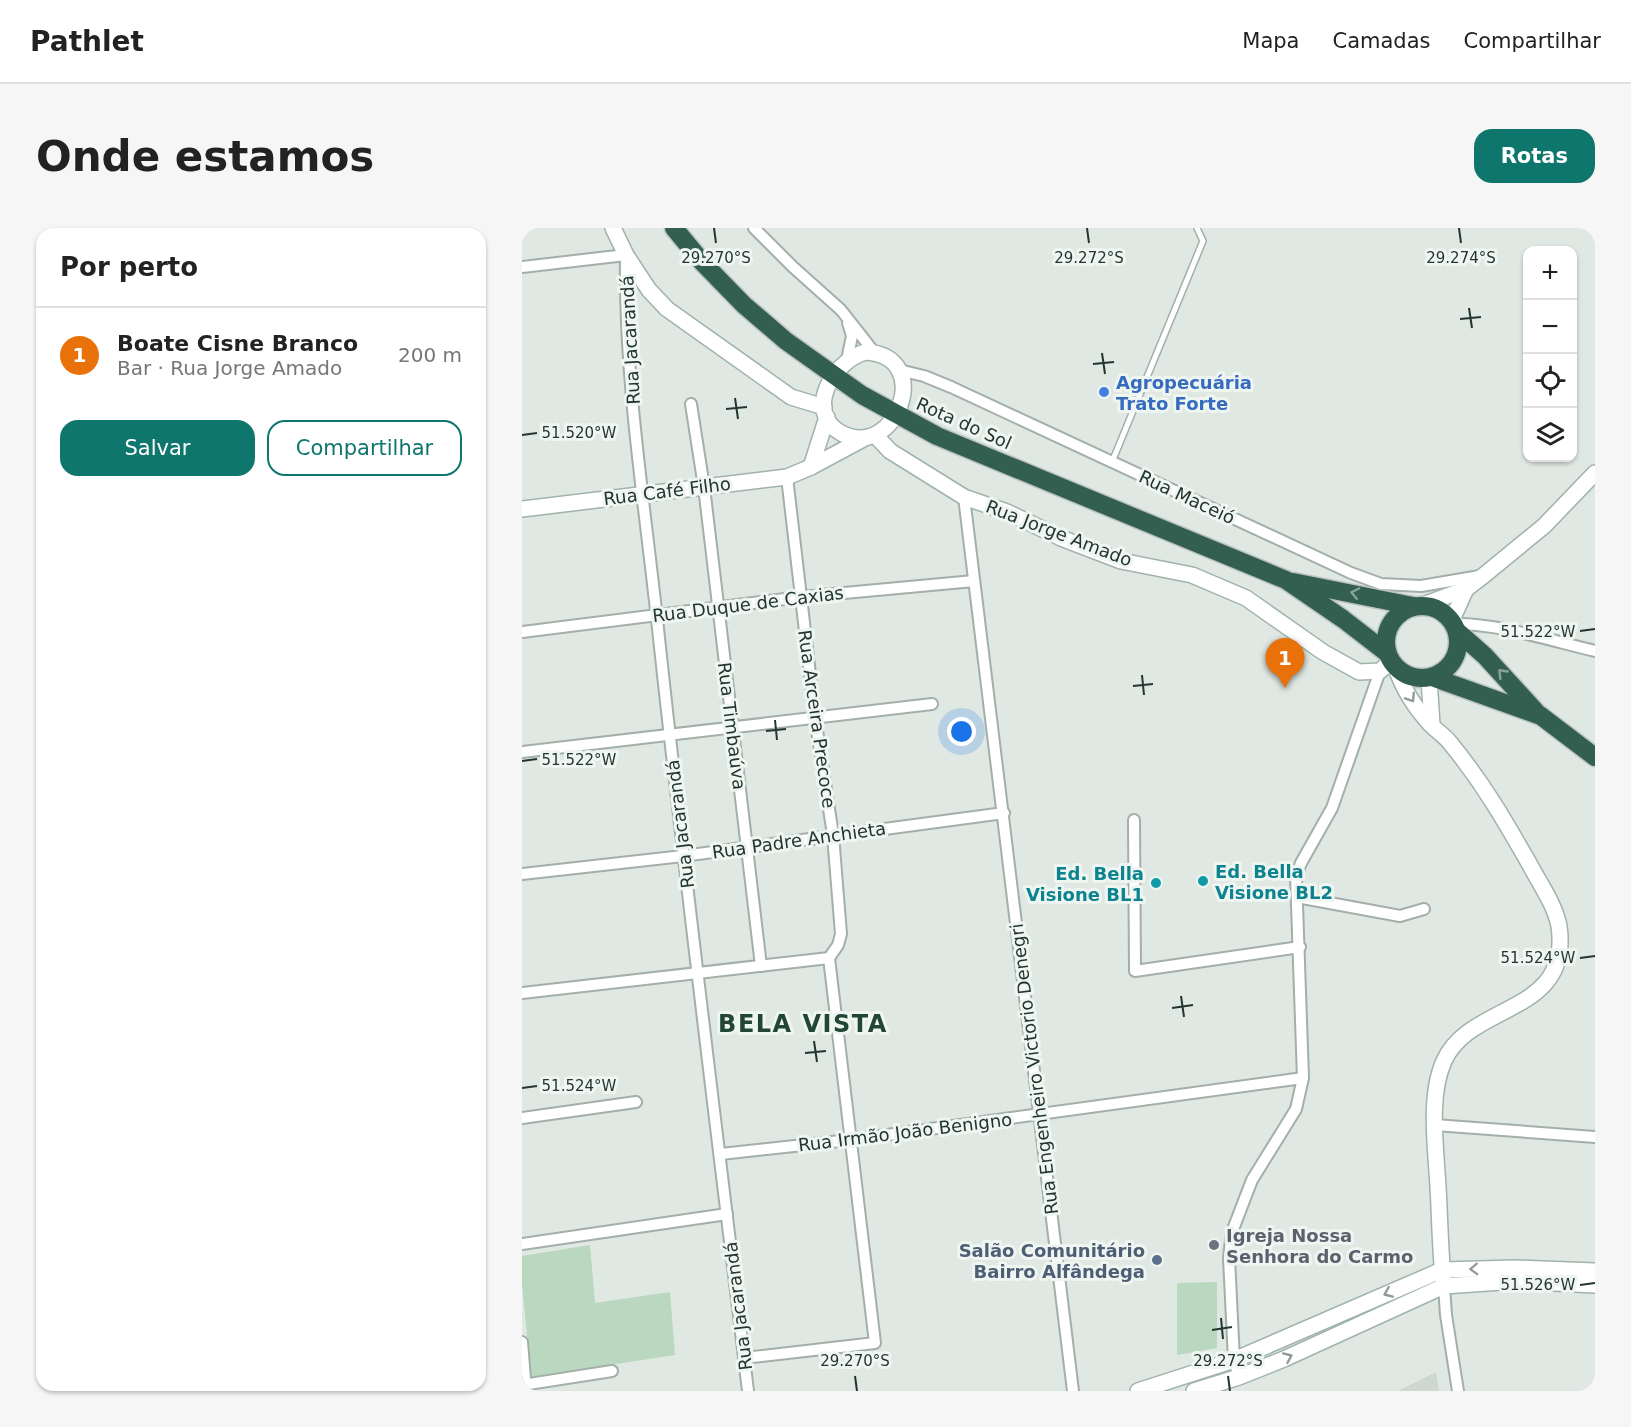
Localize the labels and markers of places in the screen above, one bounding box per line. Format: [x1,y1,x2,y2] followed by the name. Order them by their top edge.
[1116,372,1252,414] place label: Agropecuária Trato Forte
[1097,385,1111,399] marker: Agropecuária Trato Forte
[1266,638,1305,688] pin: 1
[1215,861,1333,903] place label: Ed. Bella Visione BL2
[1026,863,1144,905] place label: Ed. Bella Visione BL1
[1196,874,1210,888] marker: Ed. Bella Visione BL2
[1149,876,1163,890] marker: Ed. Bella Visione BL1
[1226,1225,1413,1267] place label: Igreja Nossa Senhora do Carmo
[1207,1238,1221,1252] marker: Igreja Nossa Senhora do Carmo
[959,1240,1145,1282] place label: Salão Comunitário Bairro Alfândega
[1150,1253,1164,1267] marker: Salão Comunitário Bairro Alfândega

